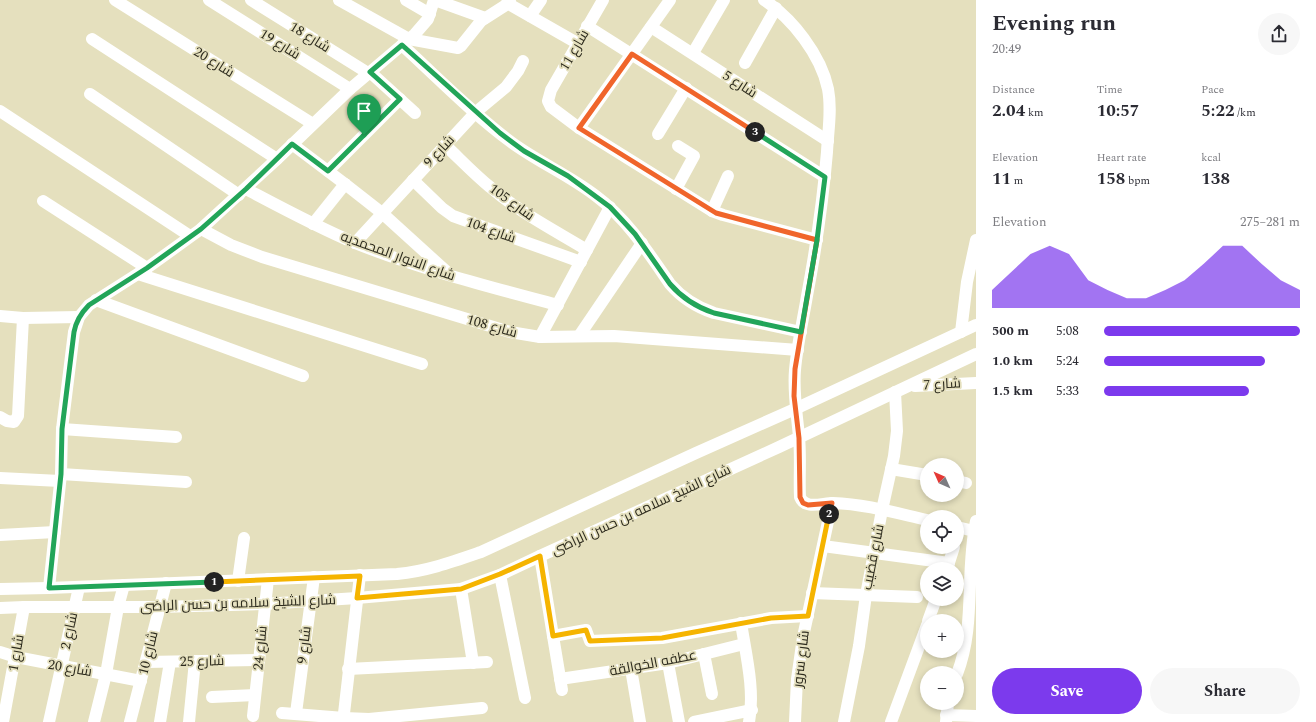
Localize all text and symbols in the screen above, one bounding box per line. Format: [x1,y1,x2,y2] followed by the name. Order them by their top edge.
[992,7,1116,40] text: Evening run
[1258,13,1300,55] button: share
[286,16,334,58] street label: شارع 18
[256,23,304,65] street label: شارع 19
[554,25,594,75] street label: شارع 11
[992,39,1021,59] text: 20:49
[190,41,238,83] street label: شارع 20
[719,65,761,103] street label: شارع 5
[992,81,1035,98] text: Distance
[1097,81,1122,98] text: Time
[1201,81,1224,98] text: Pace
[347,94,381,135] pin
[992,98,1025,124] text: 2.04
[1097,98,1139,124] text: 10:57
[1201,98,1235,124] text: 5:22
[353,100,375,122] icon: arrive
[1025,104,1044,121] text: km
[1235,104,1256,121] text: /km
[745,122,765,142] pin: 3
[752,123,758,140] text: 3
[418,130,460,172] street label: شارع 9
[992,149,1038,166] text: Elevation
[1097,149,1146,166] text: Heart rate
[1201,149,1221,166] text: kcal
[992,166,1011,192] text: 11
[1097,166,1125,192] text: 158
[1201,166,1230,192] text: 138
[1011,172,1023,189] text: m
[1125,172,1150,189] text: bpm
[485,178,539,226] street label: شارع 105
[463,211,519,249] street label: شارع 104
[992,212,1046,232] text: Elevation
[1240,212,1300,232] text: 275–281 m
[338,226,458,286] street label: شارع الانوار المحمديه
[464,309,520,343] street label: شارع 108
[992,321,1029,341] text: 500 m
[1056,321,1079,341] text: 5:08
[992,351,1033,371] text: 1.0 km
[1056,351,1079,371] text: 5:24
[923,373,961,395] street label: شارع 7
[992,381,1033,401] text: 1.5 km
[1056,381,1079,401] text: 5:33
[920,458,964,502] north arrow
[920,458,964,710] map controls
[548,459,734,561] street label: شارع الشيخ سلامه بن حسن الراضى
[819,504,839,524] pin: 2
[826,505,832,522] text: 2
[920,510,964,554] button: locate
[856,522,890,592] street label: شارع قضيب
[920,562,964,606] button: layers
[204,572,224,592] pin: 1
[211,573,217,590] text: 1
[140,589,336,617] street label: شارع الشيخ سلامه بن حسن الراضى
[55,610,83,652] street label: شارع 2
[920,614,964,658] button: +
[247,625,273,671] street label: شارع 24
[291,625,317,665] street label: شارع 9
[132,629,164,677] street label: شارع 10
[787,629,815,690] street label: شارع سرور
[2,633,30,673] street label: شارع 1
[608,644,698,682] street label: عطفه الخوالقة
[180,650,224,672] street label: شارع 25
[46,654,94,682] street label: شارع 20
[920,666,964,710] button: −
[992,668,1142,714] button: Save
[1150,668,1300,714] button: Share

